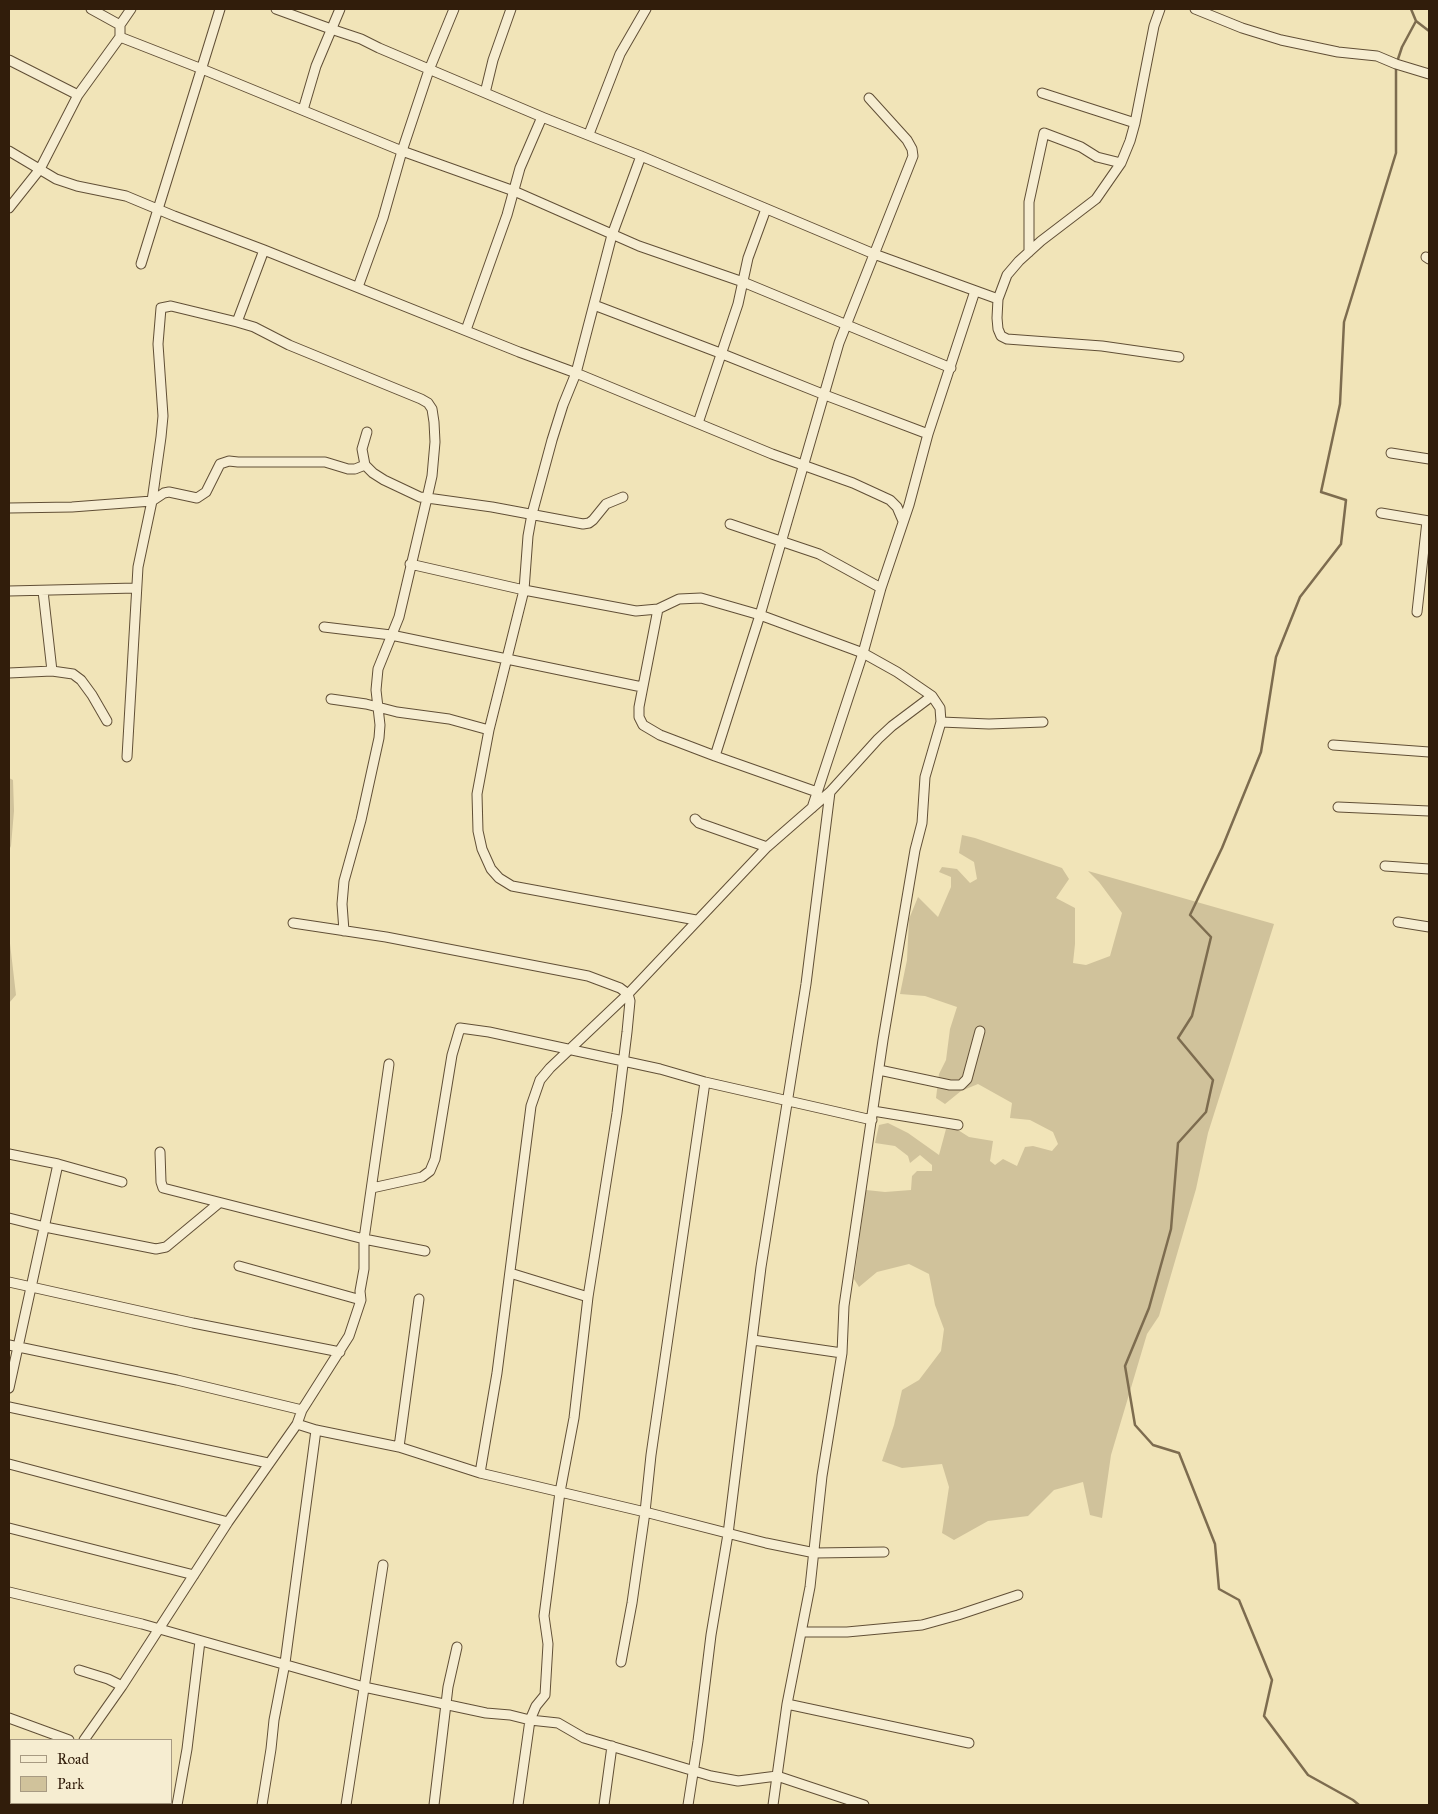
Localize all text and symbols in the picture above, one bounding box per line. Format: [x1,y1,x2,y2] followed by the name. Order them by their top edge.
[10,1739,172,1804] legend
[57,1750,89,1768] text: Road
[57,1775,84,1793] text: Park

